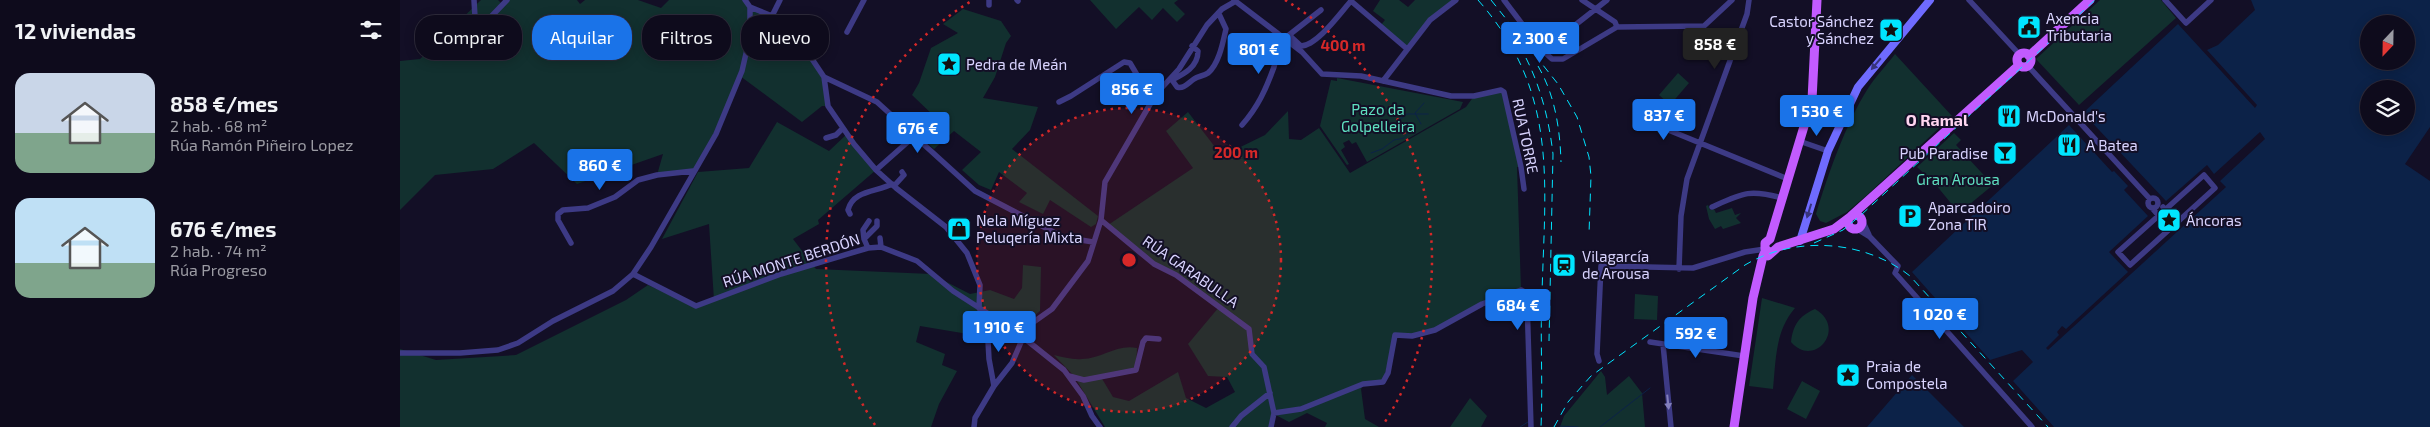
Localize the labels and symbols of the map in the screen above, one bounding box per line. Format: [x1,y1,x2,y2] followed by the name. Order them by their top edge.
[2046,9,2112,44] place label: Axencia Tributaria
[1769,12,1874,47] place label: Castor Sánchez y Sánchez
[2016,14,2042,40] public building icon: Axencia Tributaria
[2360,15,2415,70] north arrow
[1878,17,1904,43] place icon: Castor Sánchez y Sánchez
[1494,22,1586,64] pin: 2 300 €
[1680,28,1750,70] pin: 858 €
[1224,32,1294,75] pin: 801 €
[1321,36,1365,54] text: 400 m
[936,51,962,77] place icon: Pedra de Meán
[966,55,1067,73] place label: Pedra de Meán
[1870,57,1881,70] one-way arrow
[1097,72,1167,115] pin: 856 €
[1771,94,1863,137] pin: 1 530 €
[1509,97,1543,175] street label: RUA TORRE
[1629,98,1699,141] pin: 837 €
[1341,100,1415,135] park label: Pazo da Golpelleira
[1996,103,2022,129] restaurant icon: McDonald's
[2026,107,2106,125] place label: McDonald's
[1906,110,1969,129] district label: O Ramal
[883,112,953,154] pin: 676 €
[2056,132,2082,158] restaurant icon: A Batea
[2086,136,2138,154] place label: A Batea
[1992,140,2018,166] bar icon: Pub Paradise
[1214,143,1258,161] text: 200 m
[1899,144,1988,162] place label: Pub Paradise
[565,148,635,191] pin: 860 €
[1916,170,2000,188] park label: Gran Arousa
[1928,198,2011,233] place label: Aparcadoiro Zona TIR
[1804,203,1812,218] one-way arrow
[1897,203,1923,229] parking icon: Aparcadoiro Zona TIR
[2156,207,2182,233] place icon: Áncoras
[976,211,1083,246] place label: Nela Míguez Peluqería Mixta
[2186,211,2242,229] place label: Áncoras
[946,216,972,242] shop icon: Nela Míguez Peluqería Mixta
[720,229,862,291] street label: RÚA MONTE BERDÓN
[1140,231,1243,311] street label: RÚA GARABULLA
[1582,247,1650,282] place label: Vilagarcía de Arousa
[1120,251,1138,269] centre of rings
[1551,252,1577,278] station icon: Vilagarcía de Arousa
[1483,288,1553,331] pin: 684 €
[1894,298,1986,340] pin: 1 020 €
[953,310,1045,353] pin: 1 910 €
[1661,316,1731,359] pin: 592 €
[1866,357,1948,392] place label: Praia de Compostela
[1835,362,1861,388] place icon: Praia de Compostela
[1664,395,1672,411] one-way arrow

